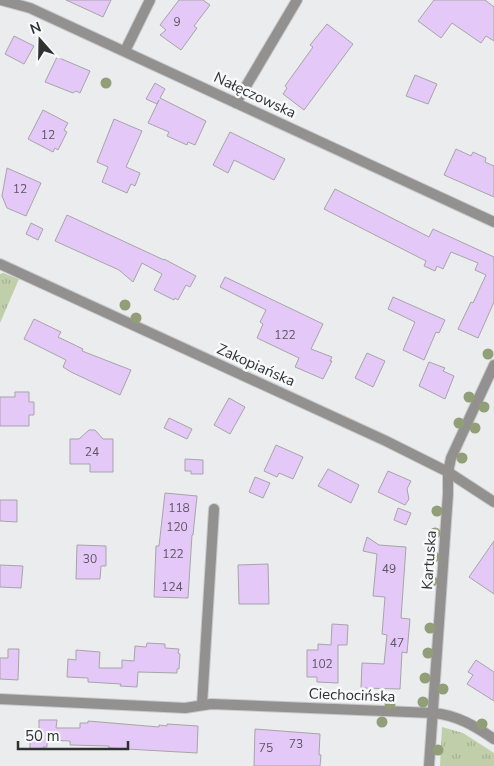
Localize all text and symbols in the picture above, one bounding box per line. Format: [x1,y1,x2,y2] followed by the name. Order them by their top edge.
[173,14,181,30] house number: 9
[15,15,65,65] north arrow
[28,18,44,39] text: N
[211,67,299,123] street label: Nałęczowska
[41,127,55,143] house number: 12
[13,181,27,197] house number: 12
[274,327,296,343] house number: 122
[214,339,298,391] street label: Zakopiańska
[85,444,99,460] house number: 24
[168,500,190,516] house number: 118
[166,519,188,535] house number: 120
[417,530,441,590] street label: Kartuska
[162,546,184,562] house number: 122
[83,551,97,567] house number: 30
[382,561,396,577] house number: 49
[161,579,183,595] house number: 124
[390,635,404,651] house number: 47
[311,656,333,672] house number: 102
[308,683,396,707] street label: Ciechocińska
[18,718,128,750] scale bar
[25,726,60,746] text: 50 m
[289,736,303,752] house number: 73
[259,740,273,756] house number: 75

